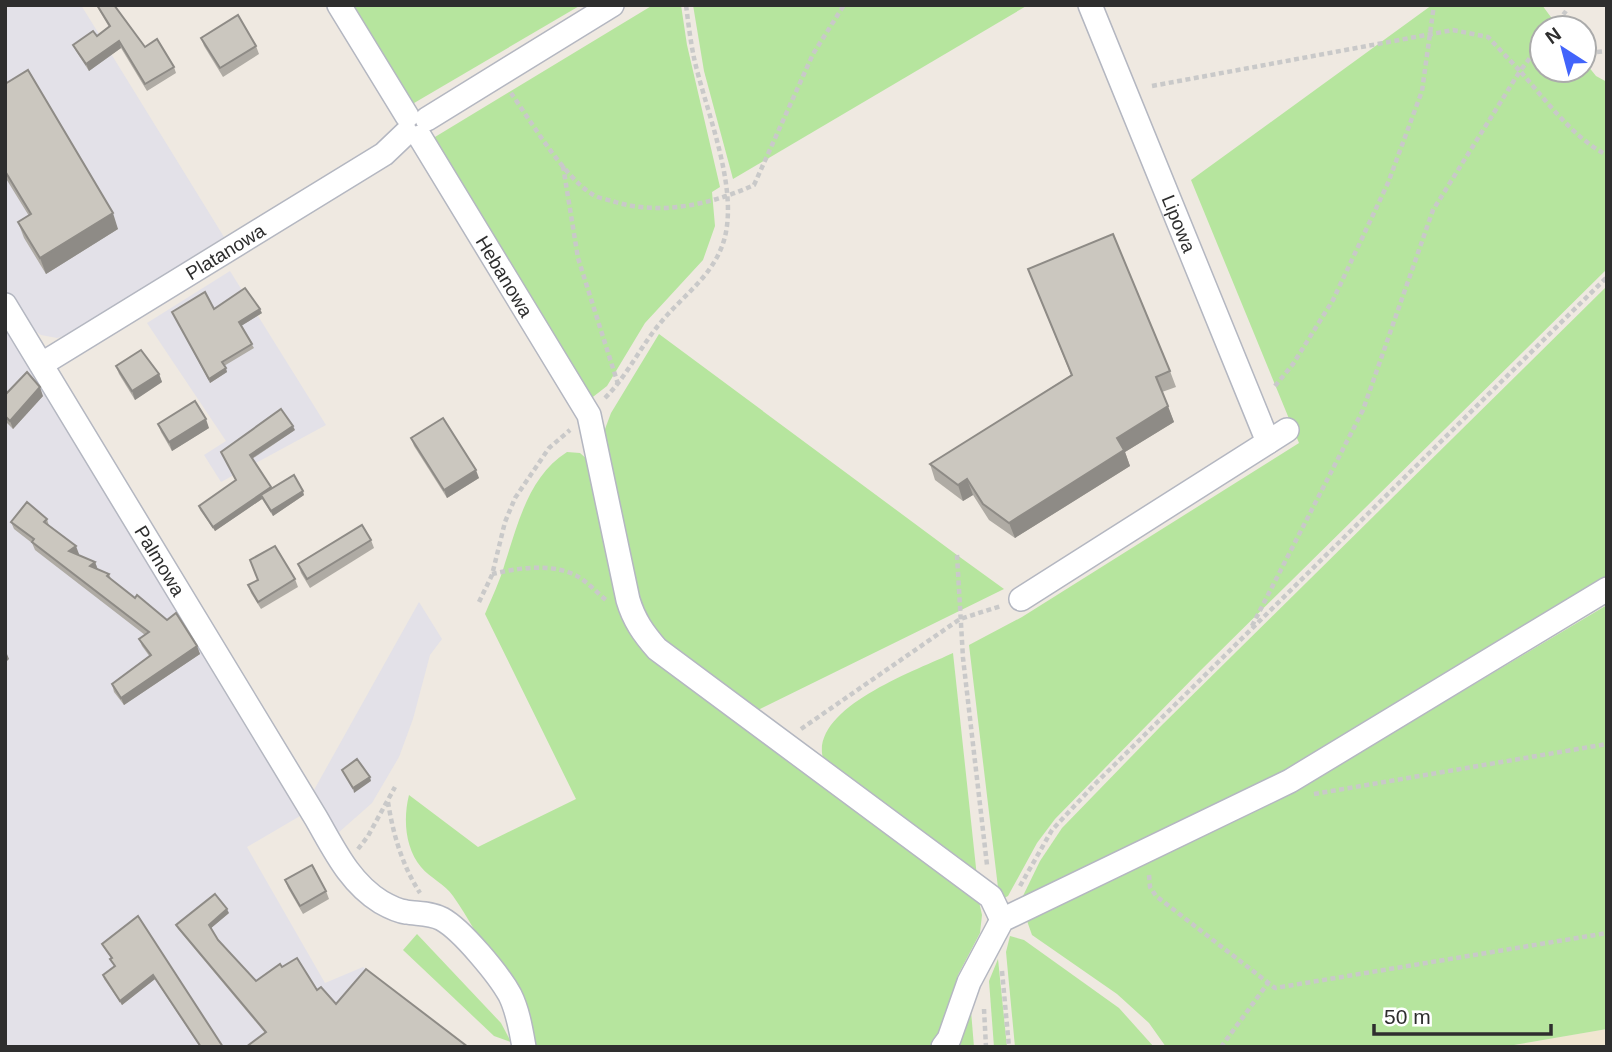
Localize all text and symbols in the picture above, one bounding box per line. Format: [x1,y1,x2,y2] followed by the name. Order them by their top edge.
[1528,14,1598,84] north arrow
[1542,23,1565,48] text: N
[1158,192,1200,256] street label: Lipowa
[182,219,269,284] street label: Platanowa
[472,232,537,321] street label: Hebanowa
[131,522,189,600] street label: Palmowa
[1374,992,1551,1036] scale bar
[1384,1005,1431,1028] text: 50 m

